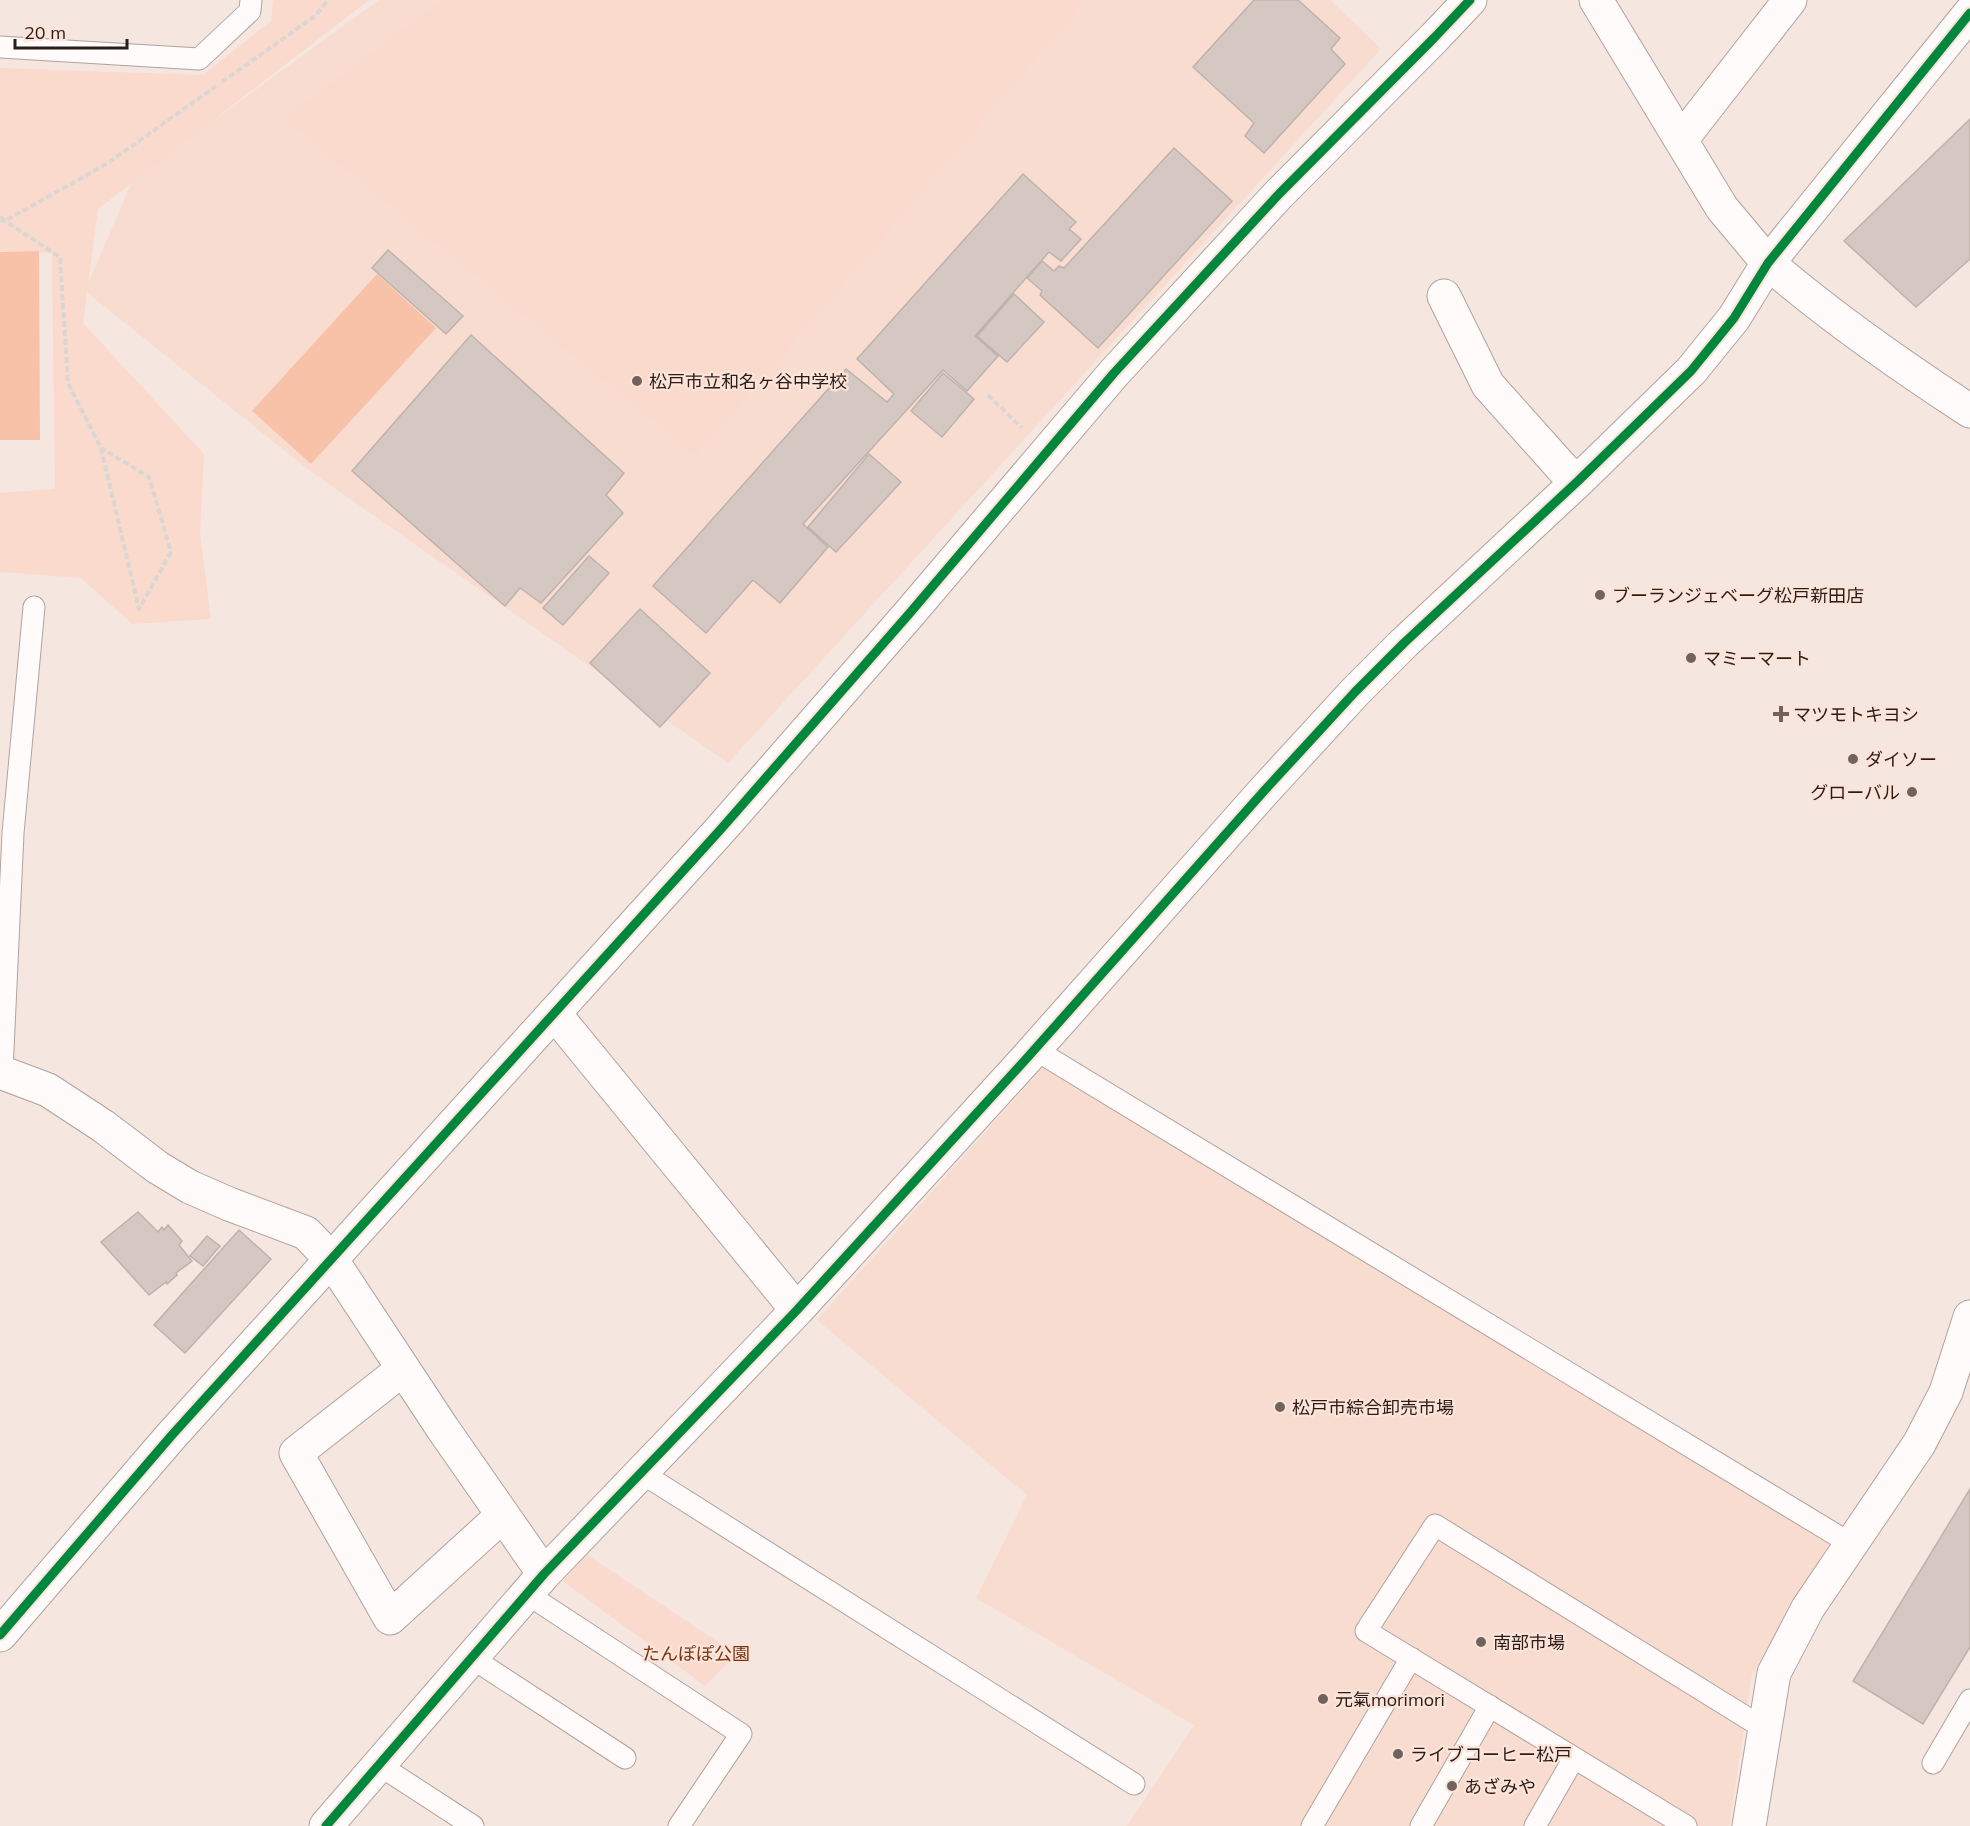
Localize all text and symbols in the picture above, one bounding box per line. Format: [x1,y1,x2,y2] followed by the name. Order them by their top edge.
[15,12,128,50] scale bar
[24,21,66,44] text: 20 m
[649,370,847,393] place label: 松戸市立和名ヶ谷中学校
[630,374,644,388] marker: 松戸市立和名ヶ谷中学校
[1612,584,1864,607] place label: ブーランジェベーグ松戸新田店
[1593,588,1607,602] marker: ブーランジェベーグ松戸新田店
[1703,647,1811,670] place label: マミーマート
[1684,651,1698,665] marker: マミーマート
[1793,703,1919,726] place label: マツモトキヨシ
[1774,707,1788,721] marker: マツモトキヨシ
[1865,748,1937,771] place label: ダイソー
[1846,752,1860,766] marker: ダイソー
[1810,781,1900,804] place label: グローバル
[1905,785,1919,799] marker: グローバル
[1292,1396,1454,1419] place label: 松戸市綜合卸売市場
[1273,1400,1287,1414] marker: 松戸市綜合卸売市場
[1493,1631,1565,1654] place label: 南部市場
[1474,1635,1488,1649] marker: 南部市場
[642,1642,750,1665] park label: たんぽぽ公園
[1335,1688,1445,1711] place label: 元氣morimori
[1316,1692,1330,1706] marker: 元氣morimori
[1410,1743,1572,1766] place label: ライブコーヒー松戸
[1391,1747,1405,1761] marker: ライブコーヒー松戸
[1464,1775,1536,1798] place label: あざみや
[1445,1779,1459,1793] marker: あざみや

